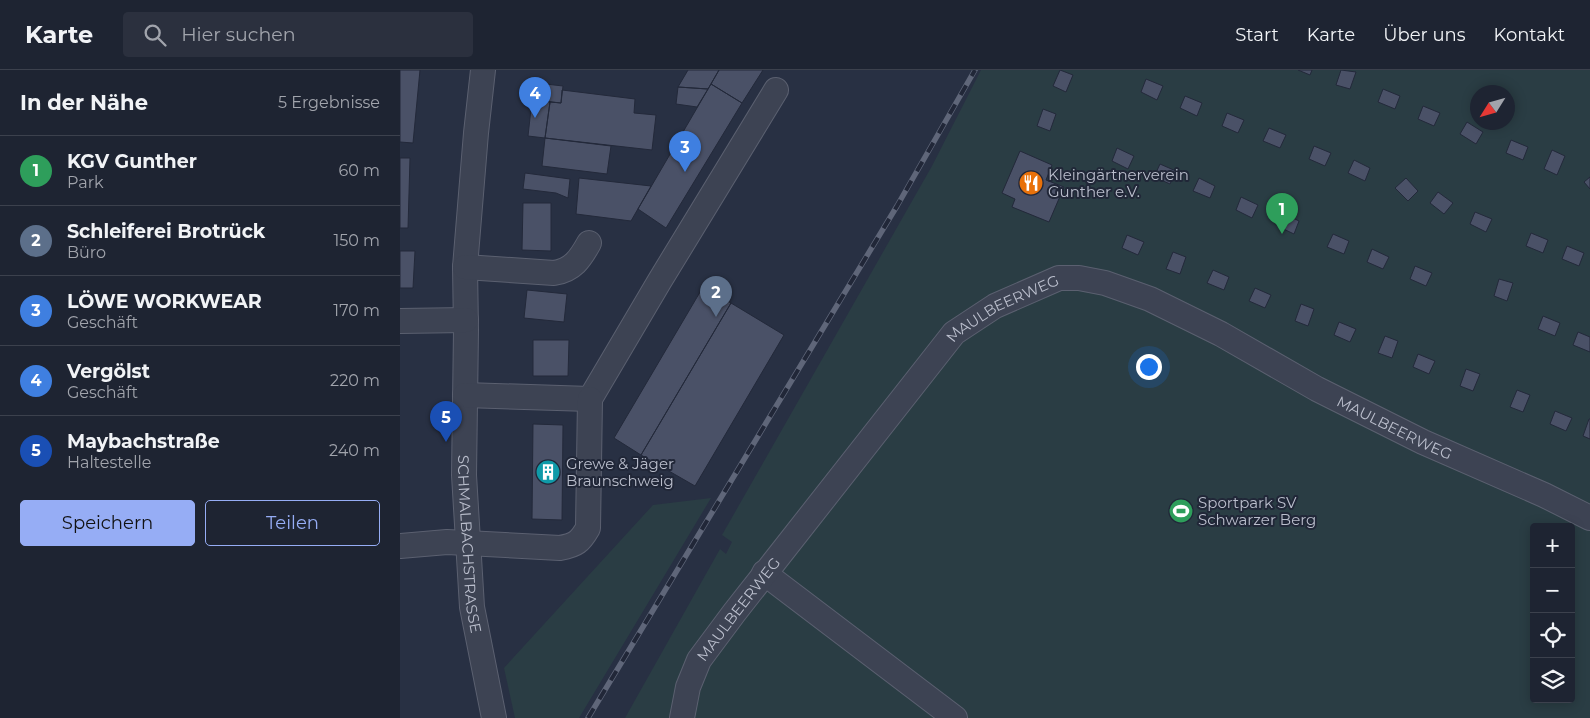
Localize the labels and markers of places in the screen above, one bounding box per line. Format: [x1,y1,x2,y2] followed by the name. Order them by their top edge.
[519,77,551,118] pin: 4
[669,131,701,172] pin: 3
[1048,165,1189,201] place label: Kleingärtnerverein Gunther e.V.
[1018,170,1044,196] restaurant icon: Kleingärtnerverein Gunther e.V.
[1266,193,1298,234] pin: 1
[700,276,732,317] pin: 2
[430,401,462,442] pin: 5
[566,454,674,490] place label: Grewe & Jäger Braunschweig
[535,459,561,485] building icon: Grewe & Jäger Braunschweig
[1198,493,1316,529] place label: Sportpark SV Schwarzer Berg
[1168,498,1194,524] sports icon: Sportpark SV Schwarzer Berg

